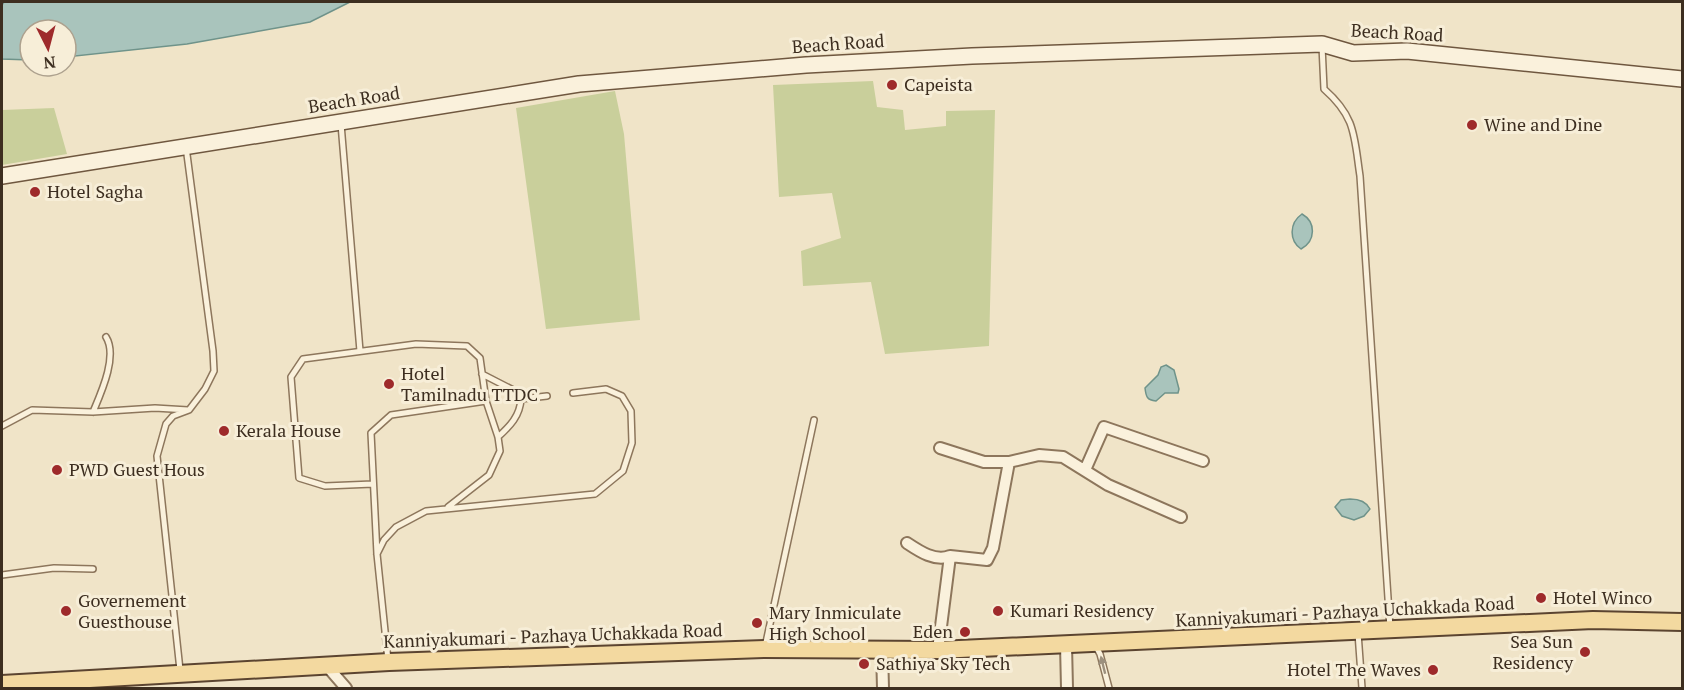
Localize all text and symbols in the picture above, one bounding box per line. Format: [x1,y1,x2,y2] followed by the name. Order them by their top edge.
[18,18,78,78] north arrow
[1350,18,1444,46] street label: Beach Road
[791,28,885,58] street label: Beach Road
[42,51,57,74] text: N
[904,72,973,96] place label: Capeista
[885,78,899,92] marker: Capeista
[306,80,402,118] street label: Beach Road
[1484,112,1602,136] place label: Wine and Dine
[1465,118,1479,132] marker: Wine and Dine
[47,179,143,203] place label: Hotel Sagha
[28,185,42,199] marker: Hotel Sagha
[401,361,538,406] place label: Hotel Tamilnadu TTDC
[382,377,396,391] marker: Hotel Tamilnadu TTDC
[236,418,341,442] place label: Kerala House
[217,424,231,438] marker: Kerala House
[69,457,205,481] place label: PWD Guest Hous
[50,463,64,477] marker: PWD Guest Hous
[1553,585,1652,609] place label: Hotel Winco
[78,588,187,633] place label: Governement Guesthouse
[1175,590,1515,632] street label: Kanniyakumari - Pazhaya Uchakkada Road
[1534,591,1548,605] marker: Hotel Winco
[1010,598,1155,622] place label: Kumari Residency
[769,600,901,645] place label: Mary Inmiculate High School
[59,604,73,618] marker: Governement Guesthouse
[991,604,1005,618] marker: Kumari Residency
[750,616,764,630] marker: Mary Inmiculate High School
[383,617,723,653] street label: Kanniyakumari - Pazhaya Uchakkada Road
[913,619,953,643] place label: Eden
[958,625,972,639] marker: Eden
[1492,629,1574,674] place label: Sea Sun Residency
[1578,645,1592,659] marker: Sea Sun Residency
[876,651,1011,675] place label: Sathiya Sky Tech
[1098,656,1107,674] one-way arrow
[857,657,871,671] marker: Sathiya Sky Tech
[1287,657,1421,681] place label: Hotel The Waves
[1426,663,1440,677] marker: Hotel The Waves

